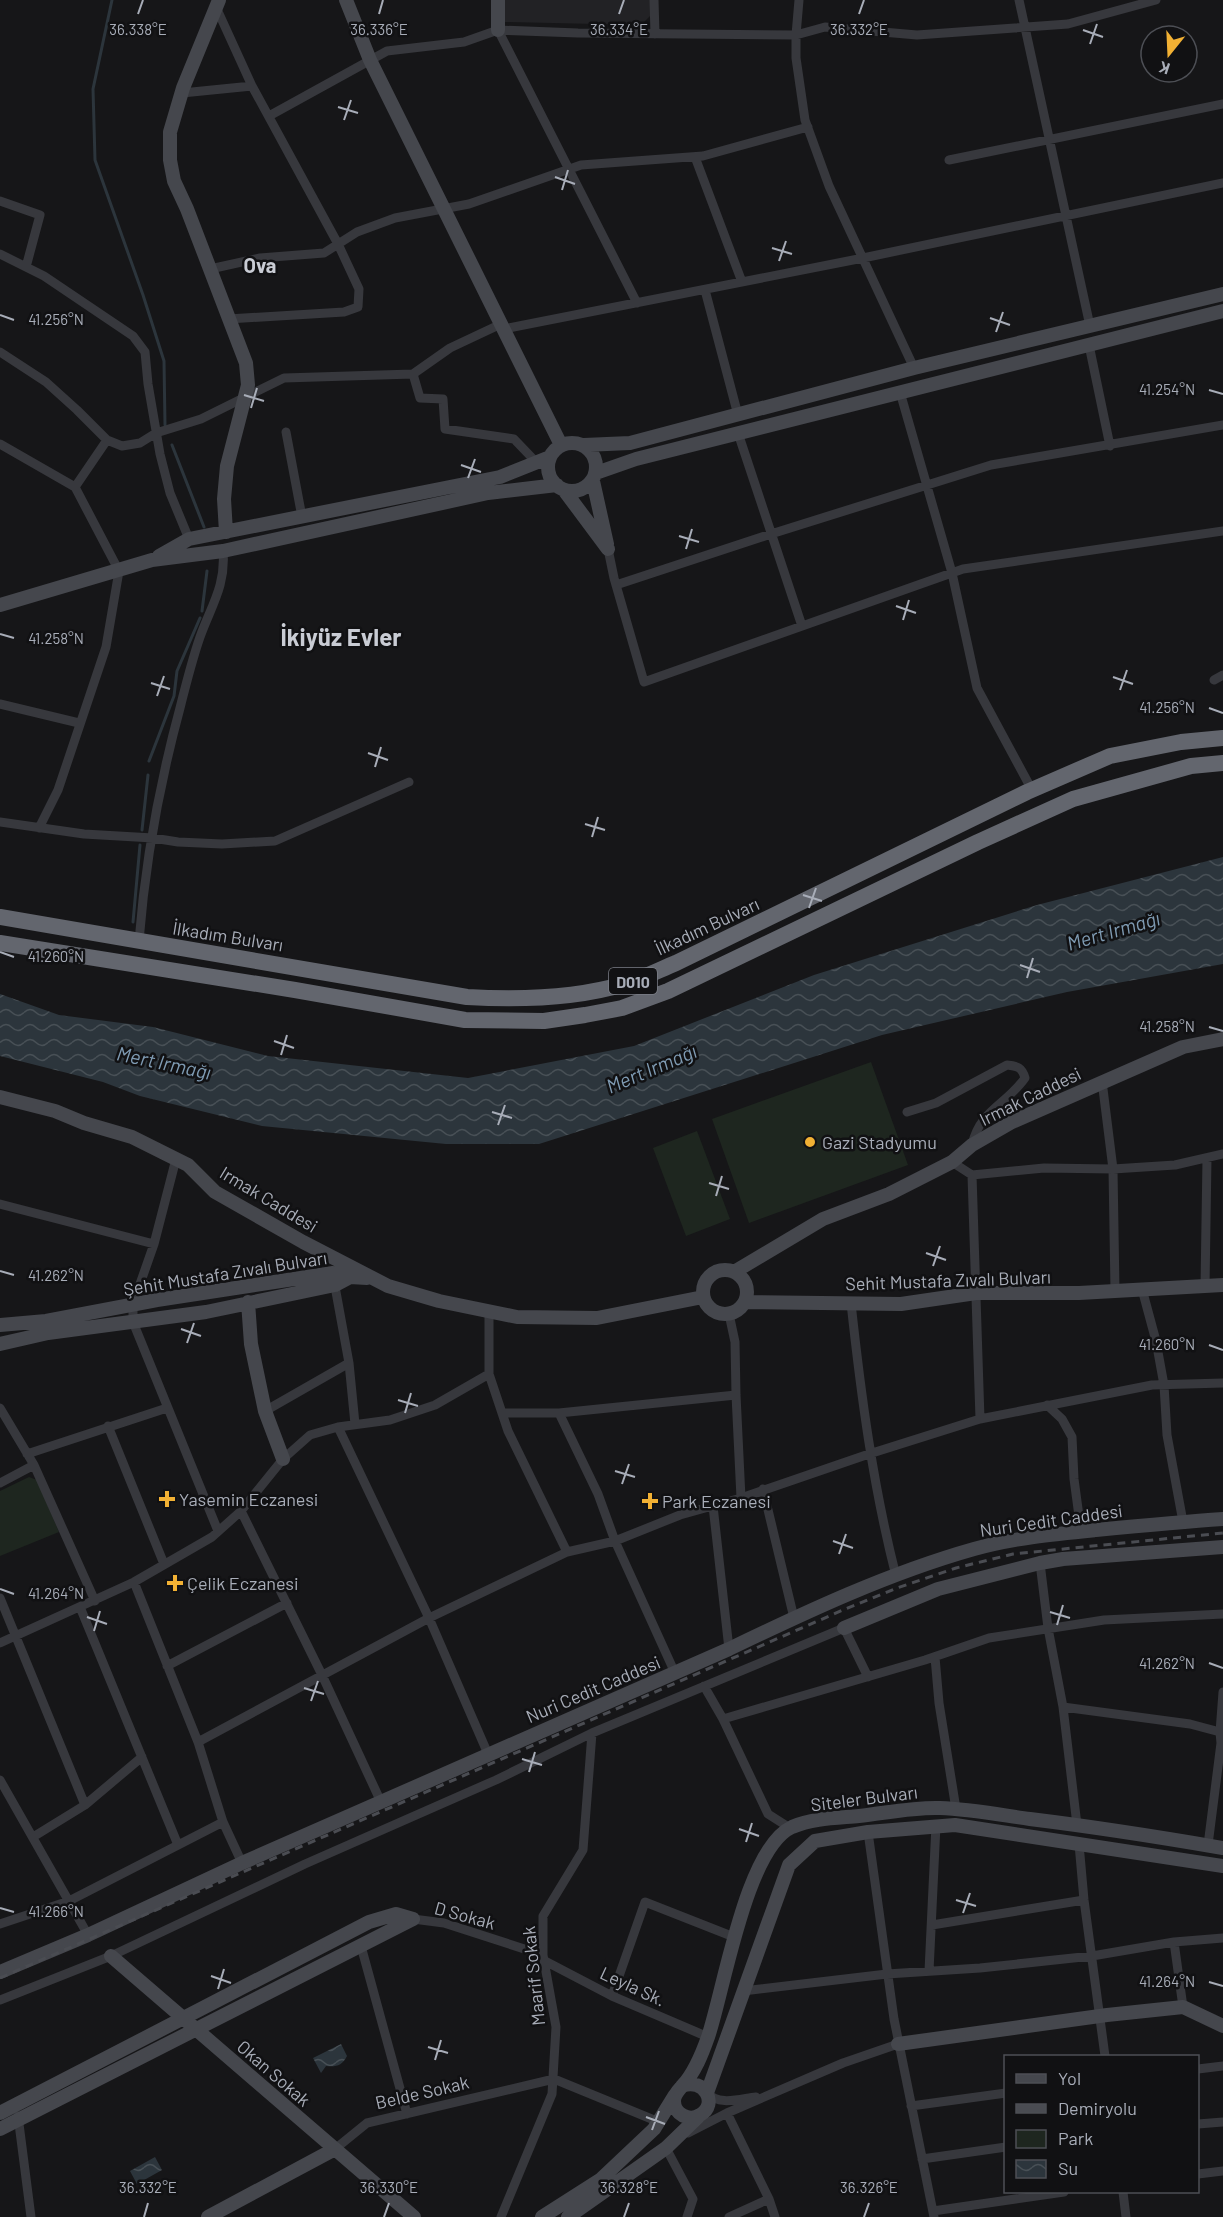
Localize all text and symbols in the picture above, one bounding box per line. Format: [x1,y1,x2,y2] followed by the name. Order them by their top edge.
[109,20,167,38] text: 36.338°E
[350,20,408,38] text: 36.336°E
[590,20,648,38] text: 36.334°E
[830,20,888,38] text: 36.332°E
[1139,24,1199,84] north arrow
[1157,58,1172,79] text: K
[244,253,276,277] district label: Ova
[28,310,84,328] text: 41.256°N
[1139,380,1195,398] text: 41.254°N
[281,622,401,651] district label: İkiyüz Evler
[28,629,84,647] text: 41.258°N
[1139,698,1195,716] text: 41.256°N
[652,892,762,960] street label: İlkadım Bulvarı
[1064,905,1162,955] water label: Mert Irmağı
[171,916,285,956] street label: İlkadım Bulvarı
[28,947,84,965] text: 41.260°N
[609,968,657,994] road number: D010
[1139,1017,1195,1035] text: 41.258°N
[602,1038,700,1098] water label: Mert Irmağı
[115,1040,213,1084] water label: Mert Irmağı
[976,1062,1084,1130] street label: Irmak Caddesi
[822,1131,937,1153] place label: Gazi Stadyumu
[803,1135,817,1149] marker: Gazi Stadyumu
[216,1161,322,1237] street label: Irmak Caddesi
[122,1246,328,1300] street label: Şehit Mustafa Zıvalı Bulvarı
[845,1265,1051,1295] street label: Sehit Mustafa Zıvalı Bulvarı
[28,1266,84,1284] text: 41.262°N
[1139,1335,1195,1353] text: 41.260°N
[179,1488,318,1510] place label: Yasemin Eczanesi
[662,1490,771,1512] place label: Park Eczanesi
[160,1492,174,1506] marker: Yasemin Eczanesi
[643,1494,657,1508] marker: Park Eczanesi
[978,1499,1124,1541] street label: Nuri Cedit Caddesi
[187,1572,299,1594] place label: Çelik Eczanesi
[168,1576,182,1590] marker: Çelik Eczanesi
[28,1584,84,1602] text: 41.264°N
[522,1651,664,1727] street label: Nuri Cedit Caddesi
[1139,1654,1195,1672] text: 41.262°N
[809,1781,919,1815] street label: Siteler Bulvarı
[432,1896,498,1934] street label: D Sokak
[28,1902,84,1920] text: 41.266°N
[517,1925,549,2027] street label: Maarif Sokak
[597,1961,669,2011] street label: Leyla Sk.
[1139,1972,1195,1990] text: 41.264°N
[233,2035,315,2111] street label: Okan Sokak
[1004,2055,1199,2193] legend
[1058,2067,1081,2089] text: Yol
[373,2071,471,2113] street label: Belde Sokak
[1058,2097,1137,2119] text: Demiryolu
[1058,2127,1093,2149] text: Park
[1058,2157,1078,2179] text: Su
[119,2178,177,2196] text: 36.332°E
[360,2178,418,2196] text: 36.330°E
[600,2178,658,2196] text: 36.328°E
[840,2178,898,2196] text: 36.326°E

